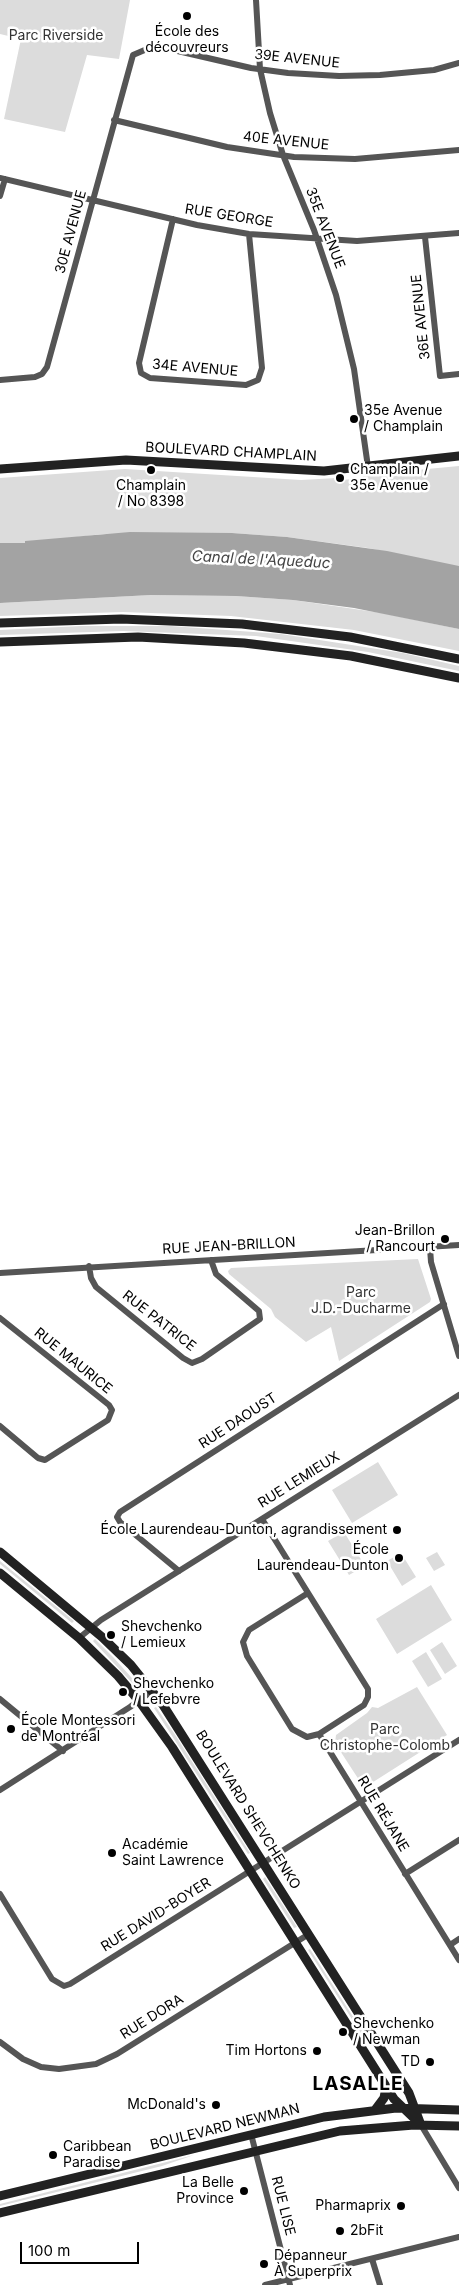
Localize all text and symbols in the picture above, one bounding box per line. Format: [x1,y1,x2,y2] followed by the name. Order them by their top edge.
[181,10,193,22] marker: École des découvreurs
[145,24,229,56] place label: École des découvreurs
[9,28,103,44] park label: Parc Riverside
[253,46,341,72] street label: 39E AVENUE
[242,128,330,154] street label: 40E AVENUE
[302,185,348,271] street label: 35E AVENUE
[52,188,90,276] street label: 30E AVENUE
[184,201,274,231] street label: RUE GEORGE
[408,273,434,361] street label: 36E AVENUE
[151,356,239,380] street label: 34E AVENUE
[364,403,443,436] place label: 35e Avenue / Champlain
[348,413,360,425] marker: 35e Avenue / Champlain
[145,439,317,465] street label: BOULEVARD CHAMPLAIN
[350,462,429,494] place label: Champlain / 35e Avenue
[145,464,157,476] marker: Champlain / No 8398
[334,472,346,484] marker: Champlain / 35e Avenue
[116,478,186,511] place label: Champlain / No 8398
[191,547,331,573] water label: Canal de l'Aqueduc
[355,1223,435,1256] place label: Jean-Brillon / Rancourt
[439,1233,451,1245] marker: Jean-Brillon / Rancourt
[162,1234,296,1258] street label: RUE JEAN-BRILLON
[311,1285,411,1318] park label: Parc J.D.-Ducharme
[119,1287,199,1355] street label: RUE PATRICE
[31,1324,115,1398] street label: RUE MAURICE
[196,1390,280,1452] street label: RUE DAOUST
[255,1448,343,1512] street label: RUE LEMIEUX
[101,1522,387,1538] place label: École Laurendeau-Dunton, agrandissement
[391,1524,403,1536] marker: École Laurendeau-Dunton, agrandissement
[257,1542,389,1574] place label: École Laurendeau-Dunton
[393,1552,405,1564] marker: École Laurendeau-Dunton
[121,1619,202,1651] place label: Shevchenko / Lemieux
[105,1629,117,1641] marker: Shevchenko / Lemieux
[133,1676,214,1708] place label: Shevchenko / Lefebvre
[117,1686,129,1698] marker: Shevchenko / Lefebvre
[21,1713,135,1745] place label: École Montessori de Montréal
[320,1722,450,1754] park label: Parc Christophe-Colomb
[5,1723,17,1735] marker: École Montessori de Montréal
[192,1727,304,1893] street label: BOULEVARD SHEVCHENKO
[354,1773,412,1855] street label: RUE RÉJANE
[122,1837,224,1870] place label: Académie Saint Lawrence
[106,1847,118,1859] marker: Académie Saint Lawrence
[98,1874,214,1956] street label: RUE DAVID-BOYER
[117,1991,187,2043] street label: RUE DORA
[353,2016,434,2048] place label: Shevchenko / Newman
[337,2026,349,2038] marker: Shevchenko / Newman
[226,2043,307,2059] place label: Tim Hortons
[311,2045,323,2057] marker: Tim Hortons
[401,2054,420,2070] place label: TD
[424,2056,436,2068] marker: TD
[312,2073,404,2095] district label: LASALLE
[127,2097,206,2113] place label: McDonald's
[210,2099,222,2111] marker: McDonald's
[148,2100,302,2154] street label: BOULEVARD NEWMAN
[63,2139,132,2172] place label: Caribbean Paradise
[47,2149,59,2161] marker: Caribbean Paradise
[267,2174,299,2238] street label: RUE LISE
[176,2175,234,2208] place label: La Belle Province
[238,2185,250,2197] marker: La Belle Province
[315,2198,391,2214] place label: Pharmaprix
[395,2200,407,2212] marker: Pharmaprix
[350,2223,383,2239] place label: 2bFit
[334,2225,346,2237] marker: 2bFit
[22,2232,141,2264] scale bar
[28,2241,70,2260] text: 100 m
[274,2248,352,2280] place label: Dépanneur À Superprix
[258,2258,270,2270] marker: Dépanneur À Superprix

